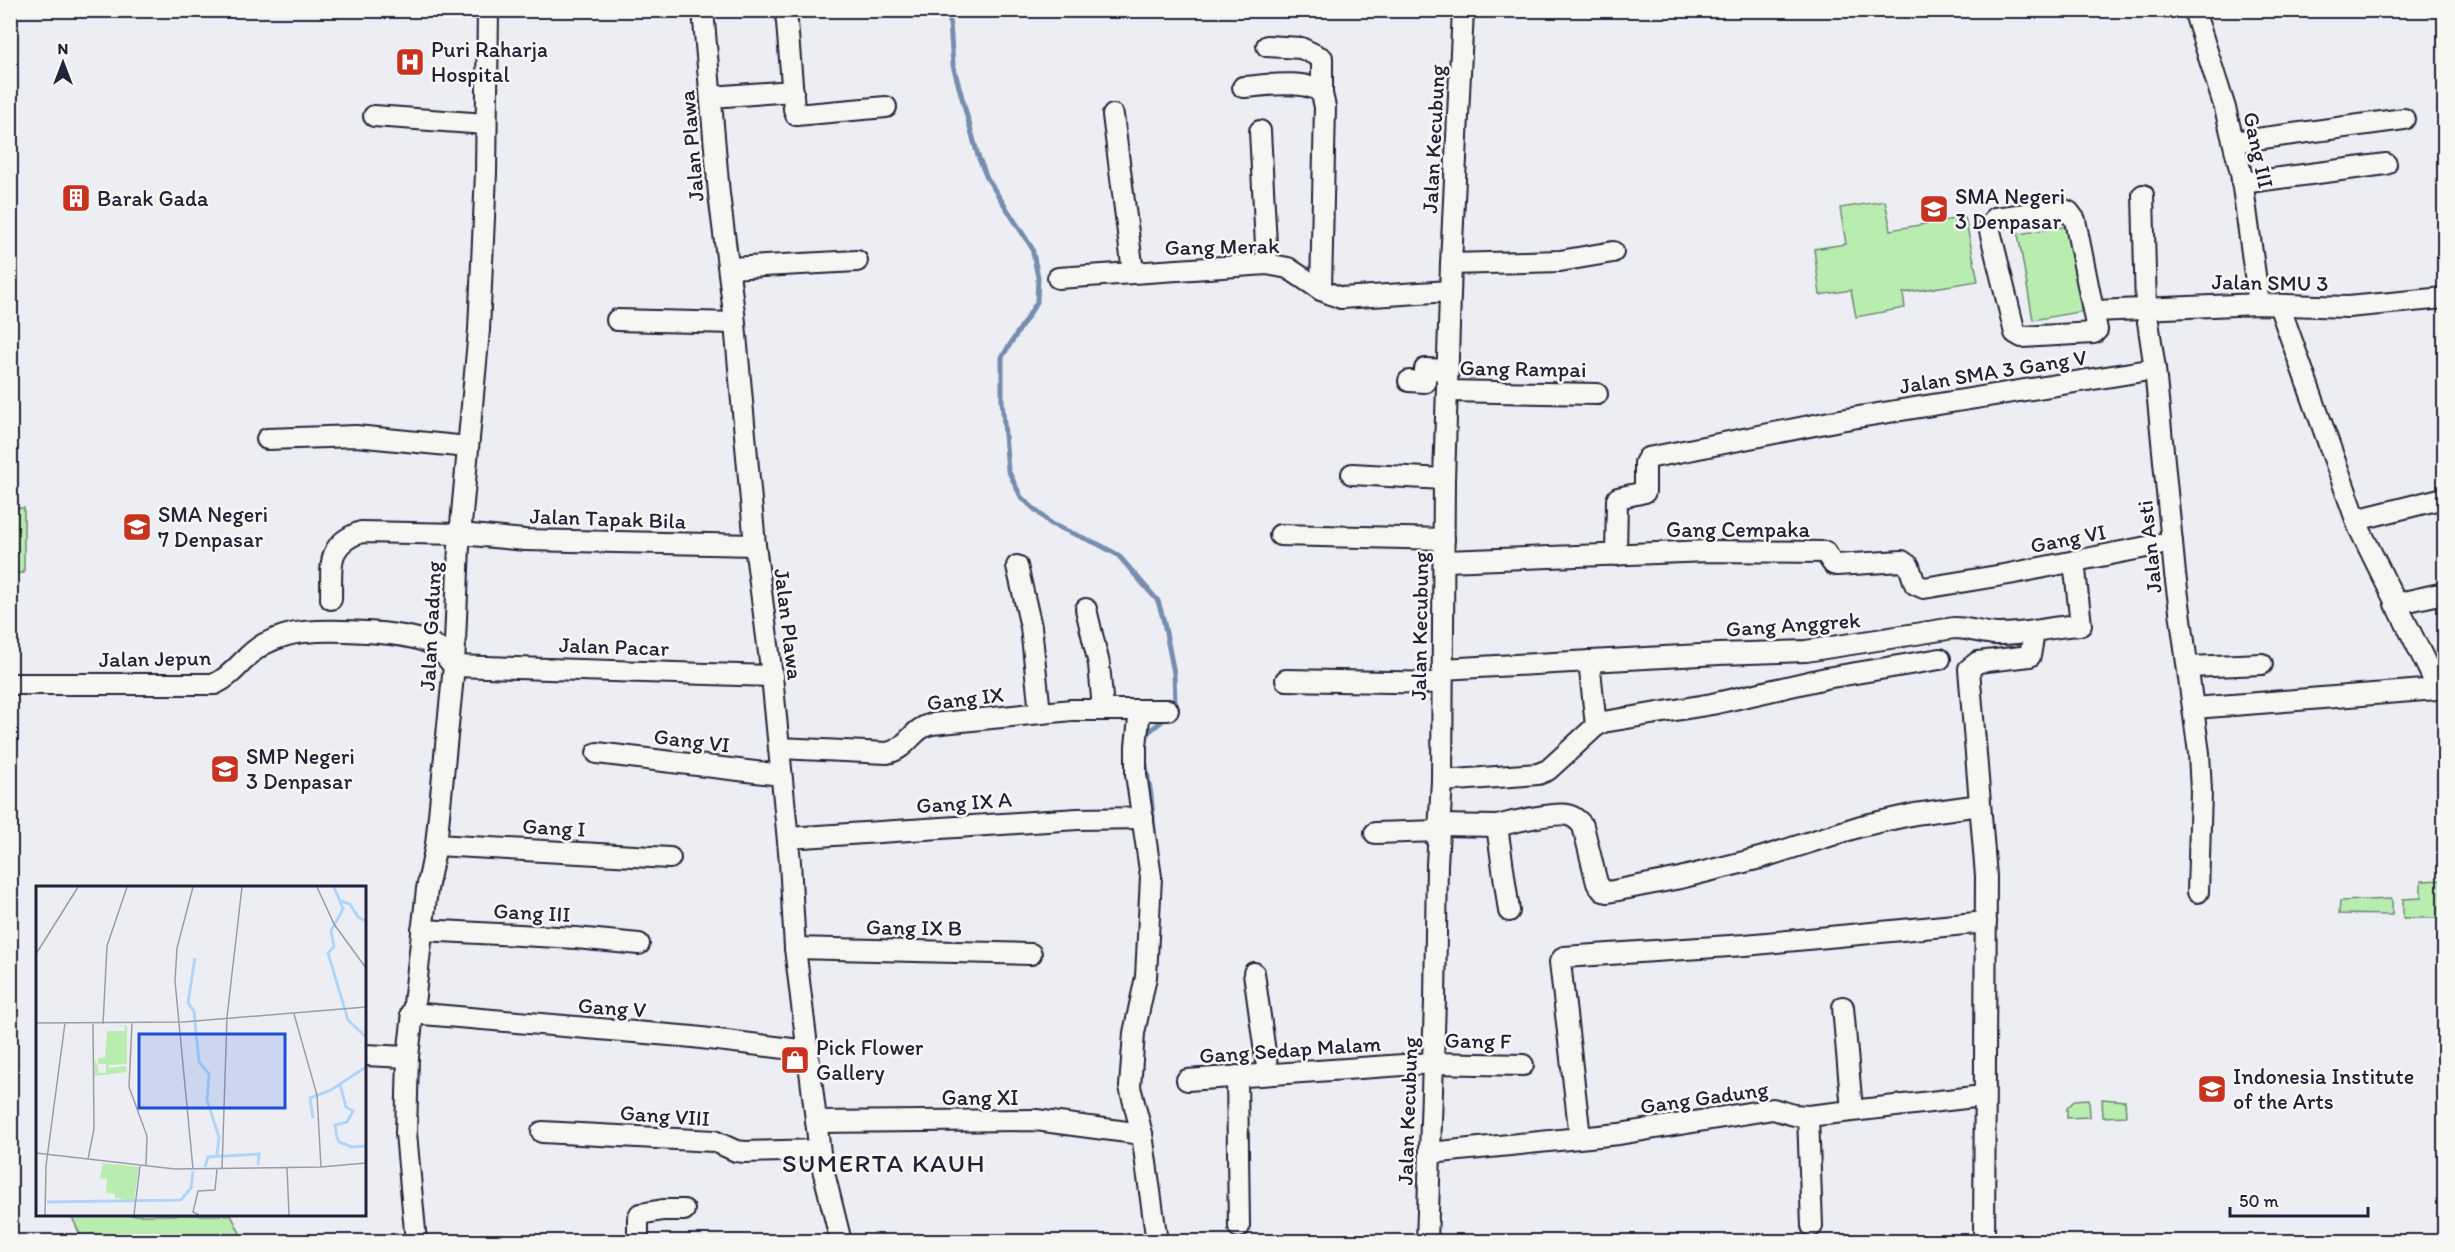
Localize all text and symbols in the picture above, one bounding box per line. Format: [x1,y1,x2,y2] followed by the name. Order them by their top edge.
[33,33,93,93] north arrow
[431,36,548,88] place label: Puri Raharja Hospital
[58,39,68,58] text: N
[394,46,426,78] hospital icon: Puri Raharja Hospital
[1416,63,1451,214] street label: Jalan Kecubung
[673,88,710,203] street label: Jalan Plawa
[2237,109,2280,191] street label: Gang III
[60,182,92,214] building icon: Barak Gada
[1955,183,2065,235] place label: SMA Negeri 3 Denpasar
[97,185,209,212] place label: Barak Gada
[1918,193,1950,225] school or university icon: SMA Negeri 3 Denpasar
[1164,232,1280,261] street label: Gang Merak
[2212,268,2328,297] street label: Jalan SMU 3
[1898,343,2089,400] street label: Jalan SMA 3 Gang V
[1459,354,1587,383] street label: Gang Rampai
[2131,499,2168,595] street label: Jalan Asti
[158,501,268,553] place label: SMA Negeri 7 Denpasar
[529,502,687,535] street label: Jalan Tapak Bila
[121,511,153,543] school or university icon: SMA Negeri 7 Denpasar
[1666,516,1811,543] street label: Gang Cempaka
[2028,518,2108,559] street label: Gang VI
[1405,551,1434,701] street label: Jalan Kecubung
[414,560,447,692] street label: Jalan Gadung
[768,567,809,682] street label: Jalan Plawa
[1725,606,1862,643] street label: Gang Anggrek
[559,631,670,662] street label: Jalan Pacar
[99,644,212,673] street label: Jalan Jepun
[925,680,1005,717] street label: Gang IX
[652,722,731,759] street label: Gang VI
[246,743,355,795] place label: SMP Negeri 3 Denpasar
[209,753,241,785] school or university icon: SMP Negeri 3 Denpasar
[915,786,1013,819] street label: Gang IX A
[522,812,586,843] street label: Gang I
[36,886,366,1216] inset map
[493,897,571,928] street label: Gang III
[866,913,962,942] street label: Gang IX B
[577,992,647,1023] street label: Gang V
[1444,1026,1512,1055] street label: Gang F
[1198,1030,1382,1069] street label: Gang Sedap Malam
[816,1034,924,1086] place label: Pick Flower Gallery
[1391,1035,1424,1186] street label: Jalan Kecubung
[779,1044,811,1076] shop icon: Pick Flower Gallery
[2233,1063,2414,1115] place label: Indonesia Institute of the Arts
[2196,1073,2228,1105] school or university icon: Indonesia Institute of the Arts
[1638,1075,1771,1120] street label: Gang Gadung
[942,1084,1018,1111] street label: Gang XI
[619,1099,711,1132] street label: Gang VIII
[782,1147,986,1179] district label: SUMERTA KAUH
[2230,1180,2368,1218] scale bar
[2239,1190,2279,1212] text: 50 m

